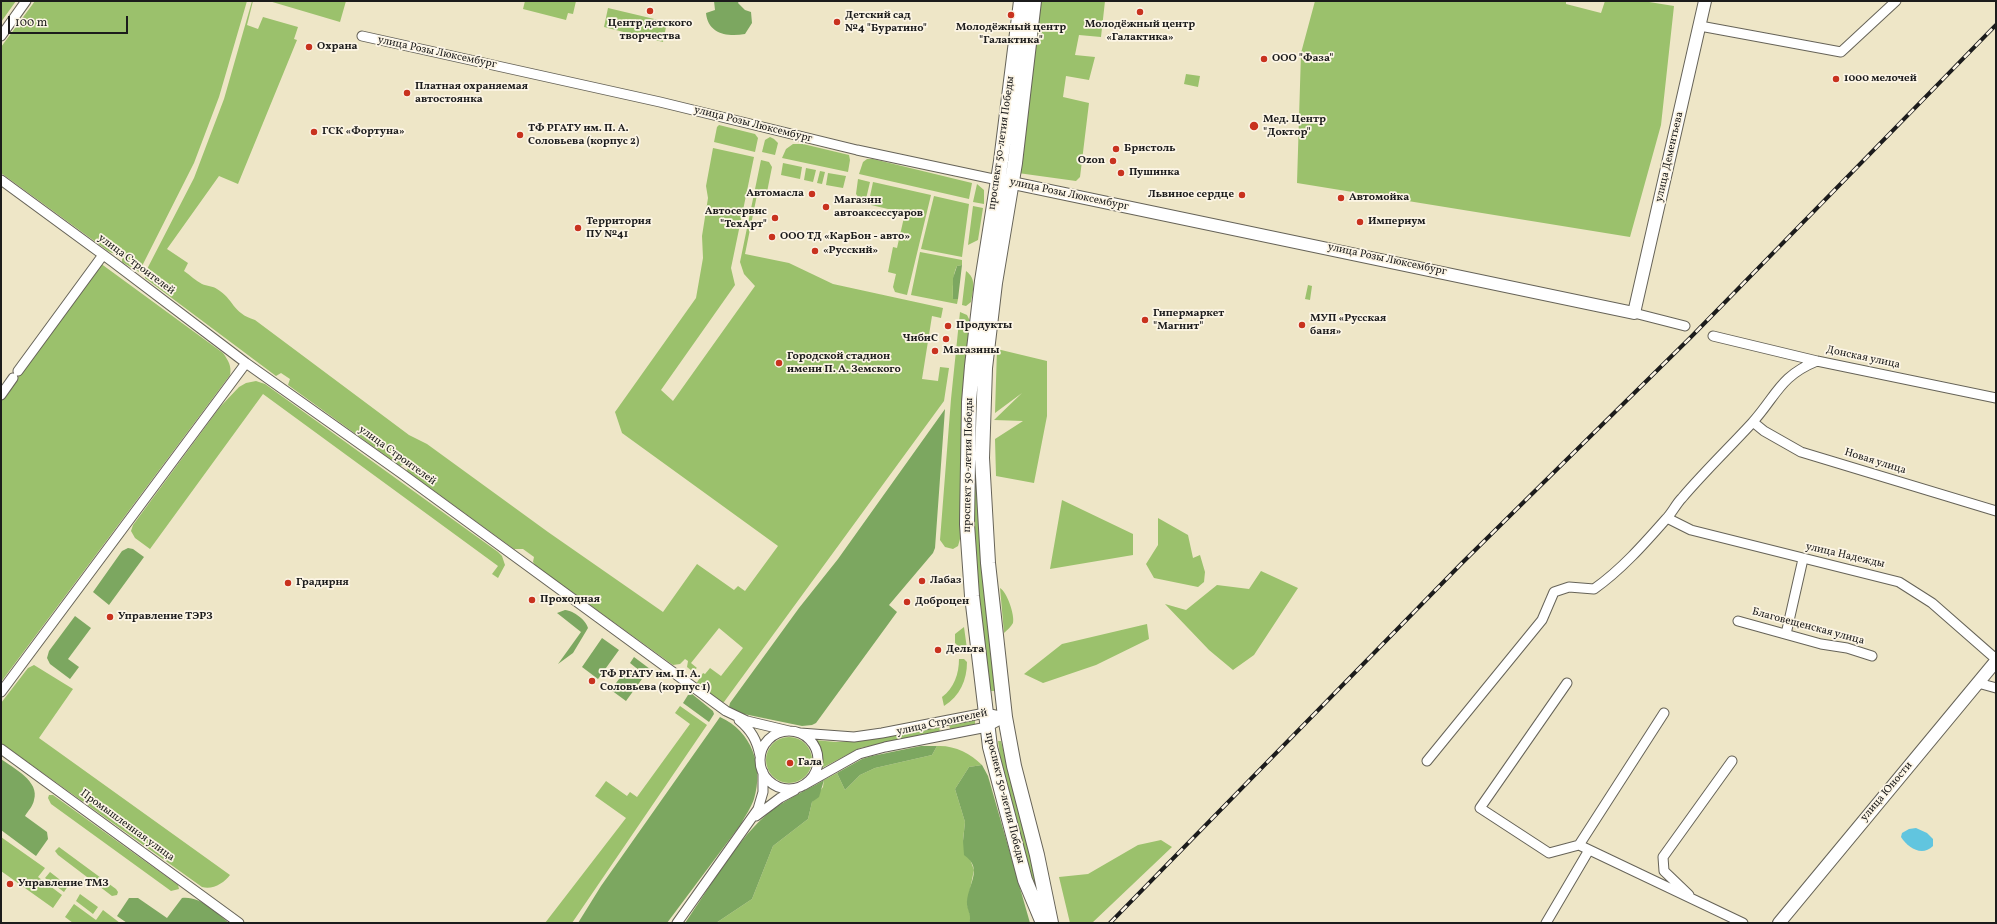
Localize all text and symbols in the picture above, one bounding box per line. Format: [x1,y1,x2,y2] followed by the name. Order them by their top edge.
[645,6,655,16] marker: Центр детского творчества
[1135,7,1145,17] marker: Молодёжный центр «Галактика»
[10,8,130,34] scale bar
[845,9,927,35] place label: Детский сад №4 "Буратино"
[1006,10,1016,20] marker: Молодёжный центр "Галактика"
[15,15,47,31] text: 100 m
[608,17,692,43] place label: Центр детского творчества
[832,17,842,27] marker: Детский сад №4 "Буратино"
[1085,18,1195,44] place label: Молодёжный центр «Галактика»
[956,21,1066,47] place label: Молодёжный центр "Галактика"
[376,34,498,72] street label: улица Розы Люксембург
[317,40,358,54] place label: Охрана
[304,42,314,52] marker: Охрана
[1272,52,1333,66] place label: ООО "Фаза"
[1259,54,1269,64] marker: ООО "Фаза"
[1844,72,1917,86] place label: 1000 мелочей
[1831,74,1841,84] marker: 1000 мелочей
[986,75,1018,211] street label: проспект 50-летия Победы
[415,80,528,106] place label: Платная охраняемая автостоянка
[402,88,412,98] marker: Платная охраняемая автостоянка
[692,104,814,146] street label: улица Розы Люксембург
[1653,110,1687,204] street label: улица Дементьева
[1263,113,1326,139] place label: Мед. Центр "Доктор"
[1248,120,1260,132] marker: Мед. Центр "Доктор"
[528,122,639,148] place label: ТФ РГАТУ им. П. А. Соловьева (корпус 2)
[322,125,405,139] place label: ГСК «Фортуна»
[309,127,319,137] marker: ГСК «Фортуна»
[515,130,525,140] marker: ТФ РГАТУ им. П. А. Соловьева (корпус 2)
[1124,142,1175,156] place label: Бристоль
[1111,144,1121,154] marker: Бристоль
[1078,154,1105,168] place label: Ozon
[1108,156,1118,166] marker: Ozon
[1129,166,1180,180] place label: Пушинка
[1116,168,1126,178] marker: Пушинка
[1008,176,1130,214] street label: улица Розы Люксембург
[746,187,804,201] place label: Автомасла
[1148,188,1234,202] place label: Львиное сердце
[807,189,817,199] marker: Автомасла
[1237,190,1247,200] marker: Львиное сердце
[1349,191,1409,205] place label: Автомойка
[1336,193,1346,203] marker: Автомойка
[834,194,923,220] place label: Магазин автоаксессуаров
[821,202,831,212] marker: Магазин автоаксессуаров
[705,205,767,231] place label: Автосервис "ТехАрт"
[770,213,780,223] marker: Автосервис "ТехАрт"
[586,215,651,241] place label: Территория ПУ №41
[1368,215,1425,229] place label: Империум
[1355,217,1365,227] marker: Империум
[573,223,583,233] marker: Территория ПУ №41
[780,230,910,244] place label: ООО ТД «КарБон - авто»
[95,232,177,298] street label: улица Строителей
[767,232,777,242] marker: ООО ТД «КарБон - авто»
[1326,241,1448,279] street label: улица Розы Люксембург
[823,244,878,258] place label: «Русский»
[810,246,820,256] marker: «Русский»
[1153,307,1224,333] place label: Гипермаркет "Магнит"
[1310,312,1386,338] place label: МУП «Русская баня»
[1140,315,1150,325] marker: Гипермаркет "Магнит"
[956,319,1012,333] place label: Продукты
[1297,320,1307,330] marker: МУП «Русская баня»
[943,321,953,331] marker: Продукты
[902,332,938,346] place label: ЧибиС
[941,334,951,344] marker: ЧибиС
[943,344,1000,358] place label: Магазины
[1825,344,1901,372] street label: Донская улица
[930,346,940,356] marker: Магазины
[787,350,901,376] place label: Городской стадион имени П. А. Земского
[774,358,784,368] marker: Городской стадион имени П. А. Земского
[961,398,977,532] street label: проспект 50-летия Победы
[356,423,438,489] street label: улица Строителей
[1843,446,1907,478] street label: Новая улица
[1804,540,1886,572] street label: улица Надежды
[930,574,961,588] place label: Лабаз
[296,576,349,590] place label: Градирня
[917,576,927,586] marker: Лабаз
[283,578,293,588] marker: Градирня
[540,593,600,607] place label: Проходная
[527,595,537,605] marker: Проходная
[915,595,969,609] place label: Доброцен
[902,597,912,607] marker: Доброцен
[1750,606,1866,648] street label: Благовещенская улица
[118,610,213,624] place label: Управление ТЭРЗ
[105,612,115,622] marker: Управление ТЭРЗ
[946,643,984,657] place label: Дельта
[933,645,943,655] marker: Дельта
[600,668,710,694] place label: ТФ РГАТУ им. П. А. Соловьева (корпус 1)
[587,676,597,686] marker: ТФ РГАТУ им. П. А. Соловьева (корпус 1)
[895,707,989,739] street label: улица Строителей
[981,731,1027,865] street label: проспект 50-летия Победы
[798,756,822,770] place label: Гала
[785,758,795,768] marker: Гала
[1858,760,1916,824] street label: улица Юности
[77,787,177,865] street label: Промышленная улица
[18,877,109,891] place label: Управление ТМЗ
[5,879,15,889] marker: Управление ТМЗ

